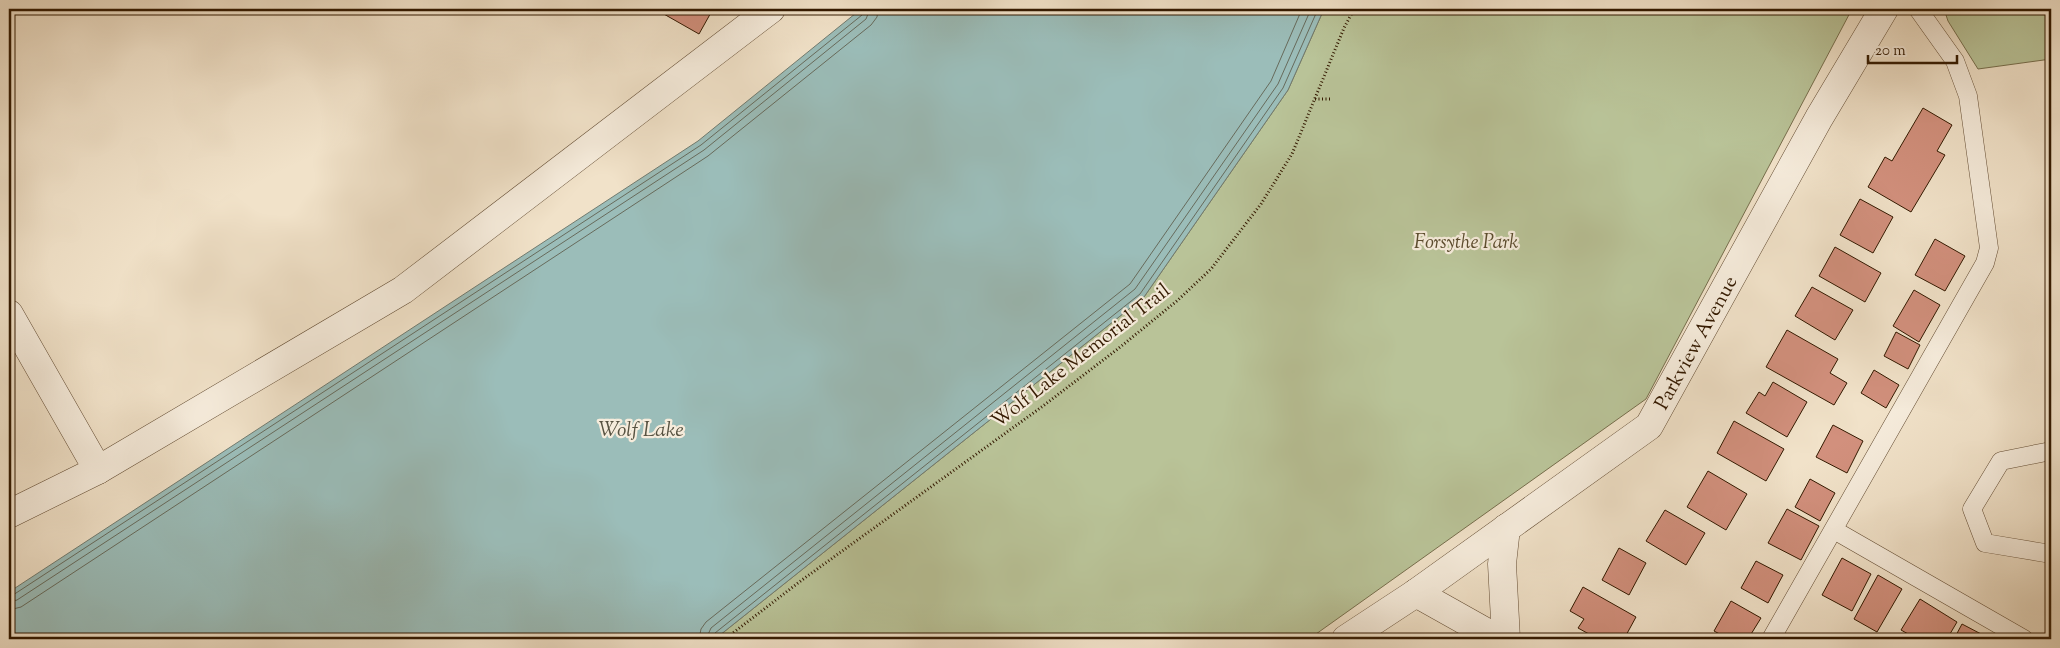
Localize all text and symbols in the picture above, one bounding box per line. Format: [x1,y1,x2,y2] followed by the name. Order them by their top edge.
[1868,32,1956,64] scale bar
[1875,41,1906,62] text: 20 m
[1414,229,1518,258] park label: Forsythe Park
[1649,271,1746,416] street label: Parkview Avenue
[986,277,1178,436] street label: Wolf Lake Memorial Trail
[598,416,684,446] water label: Wolf Lake

